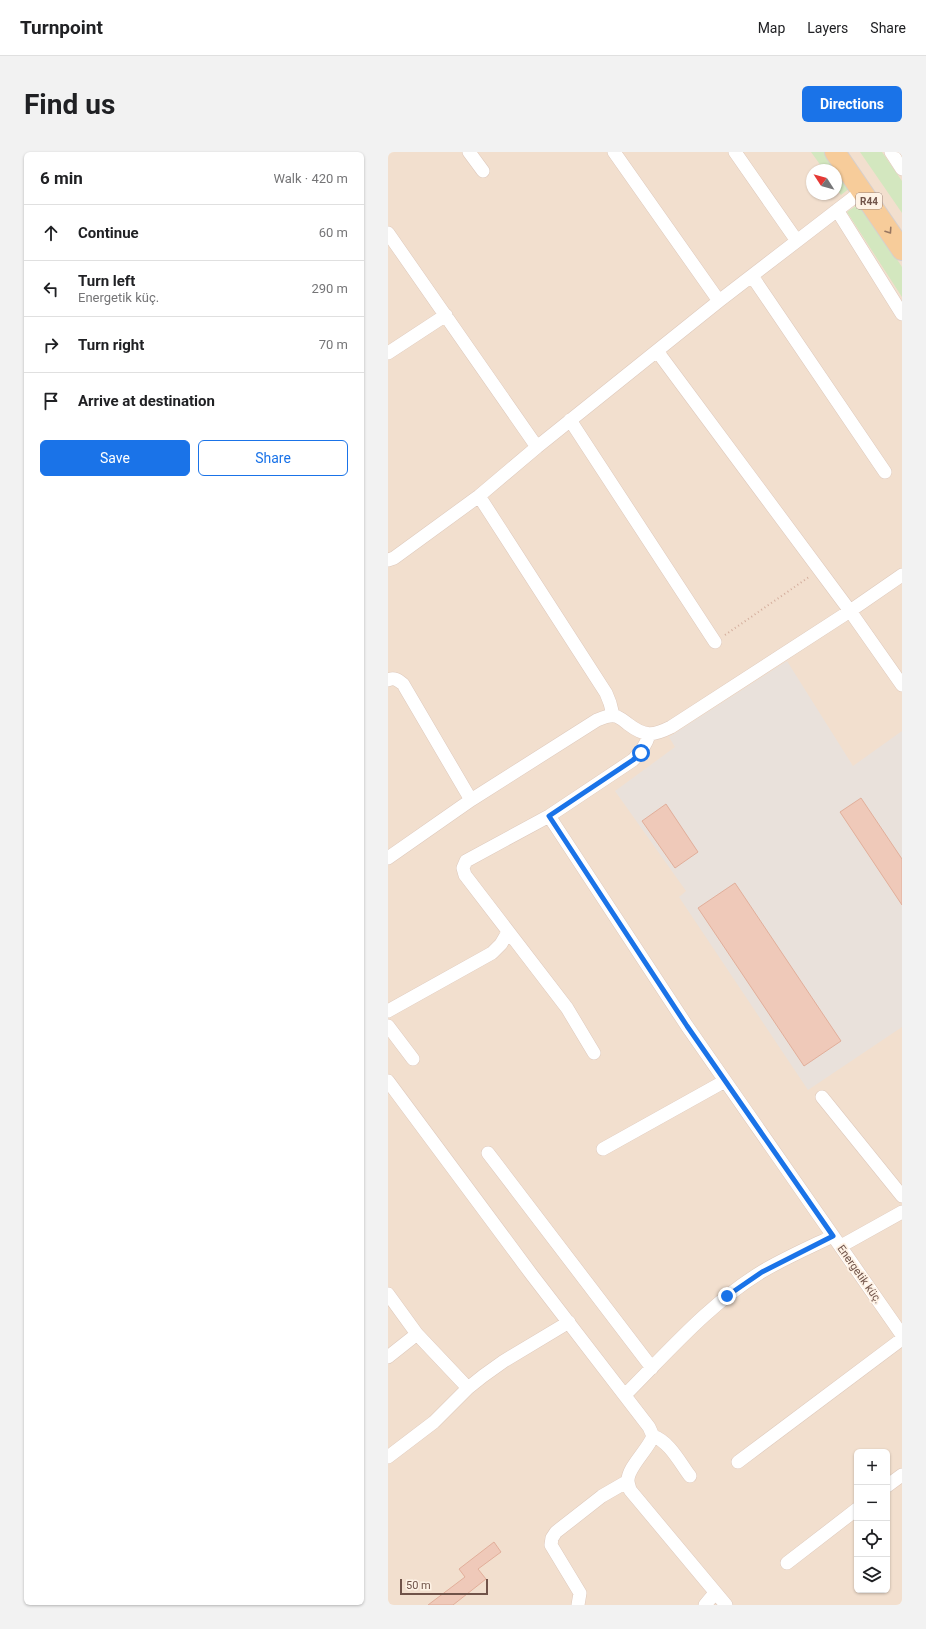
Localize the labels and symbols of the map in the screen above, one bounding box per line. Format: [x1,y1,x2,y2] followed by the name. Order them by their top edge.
[806,164,842,200] north arrow
[856,193,882,209] road number: R44
[884,226,891,233] one-way arrow
[632,744,650,762] route start
[835,1242,885,1306] street label: Energetik küç.
[718,1287,736,1305] route end
[400,1577,488,1596] scale bar

